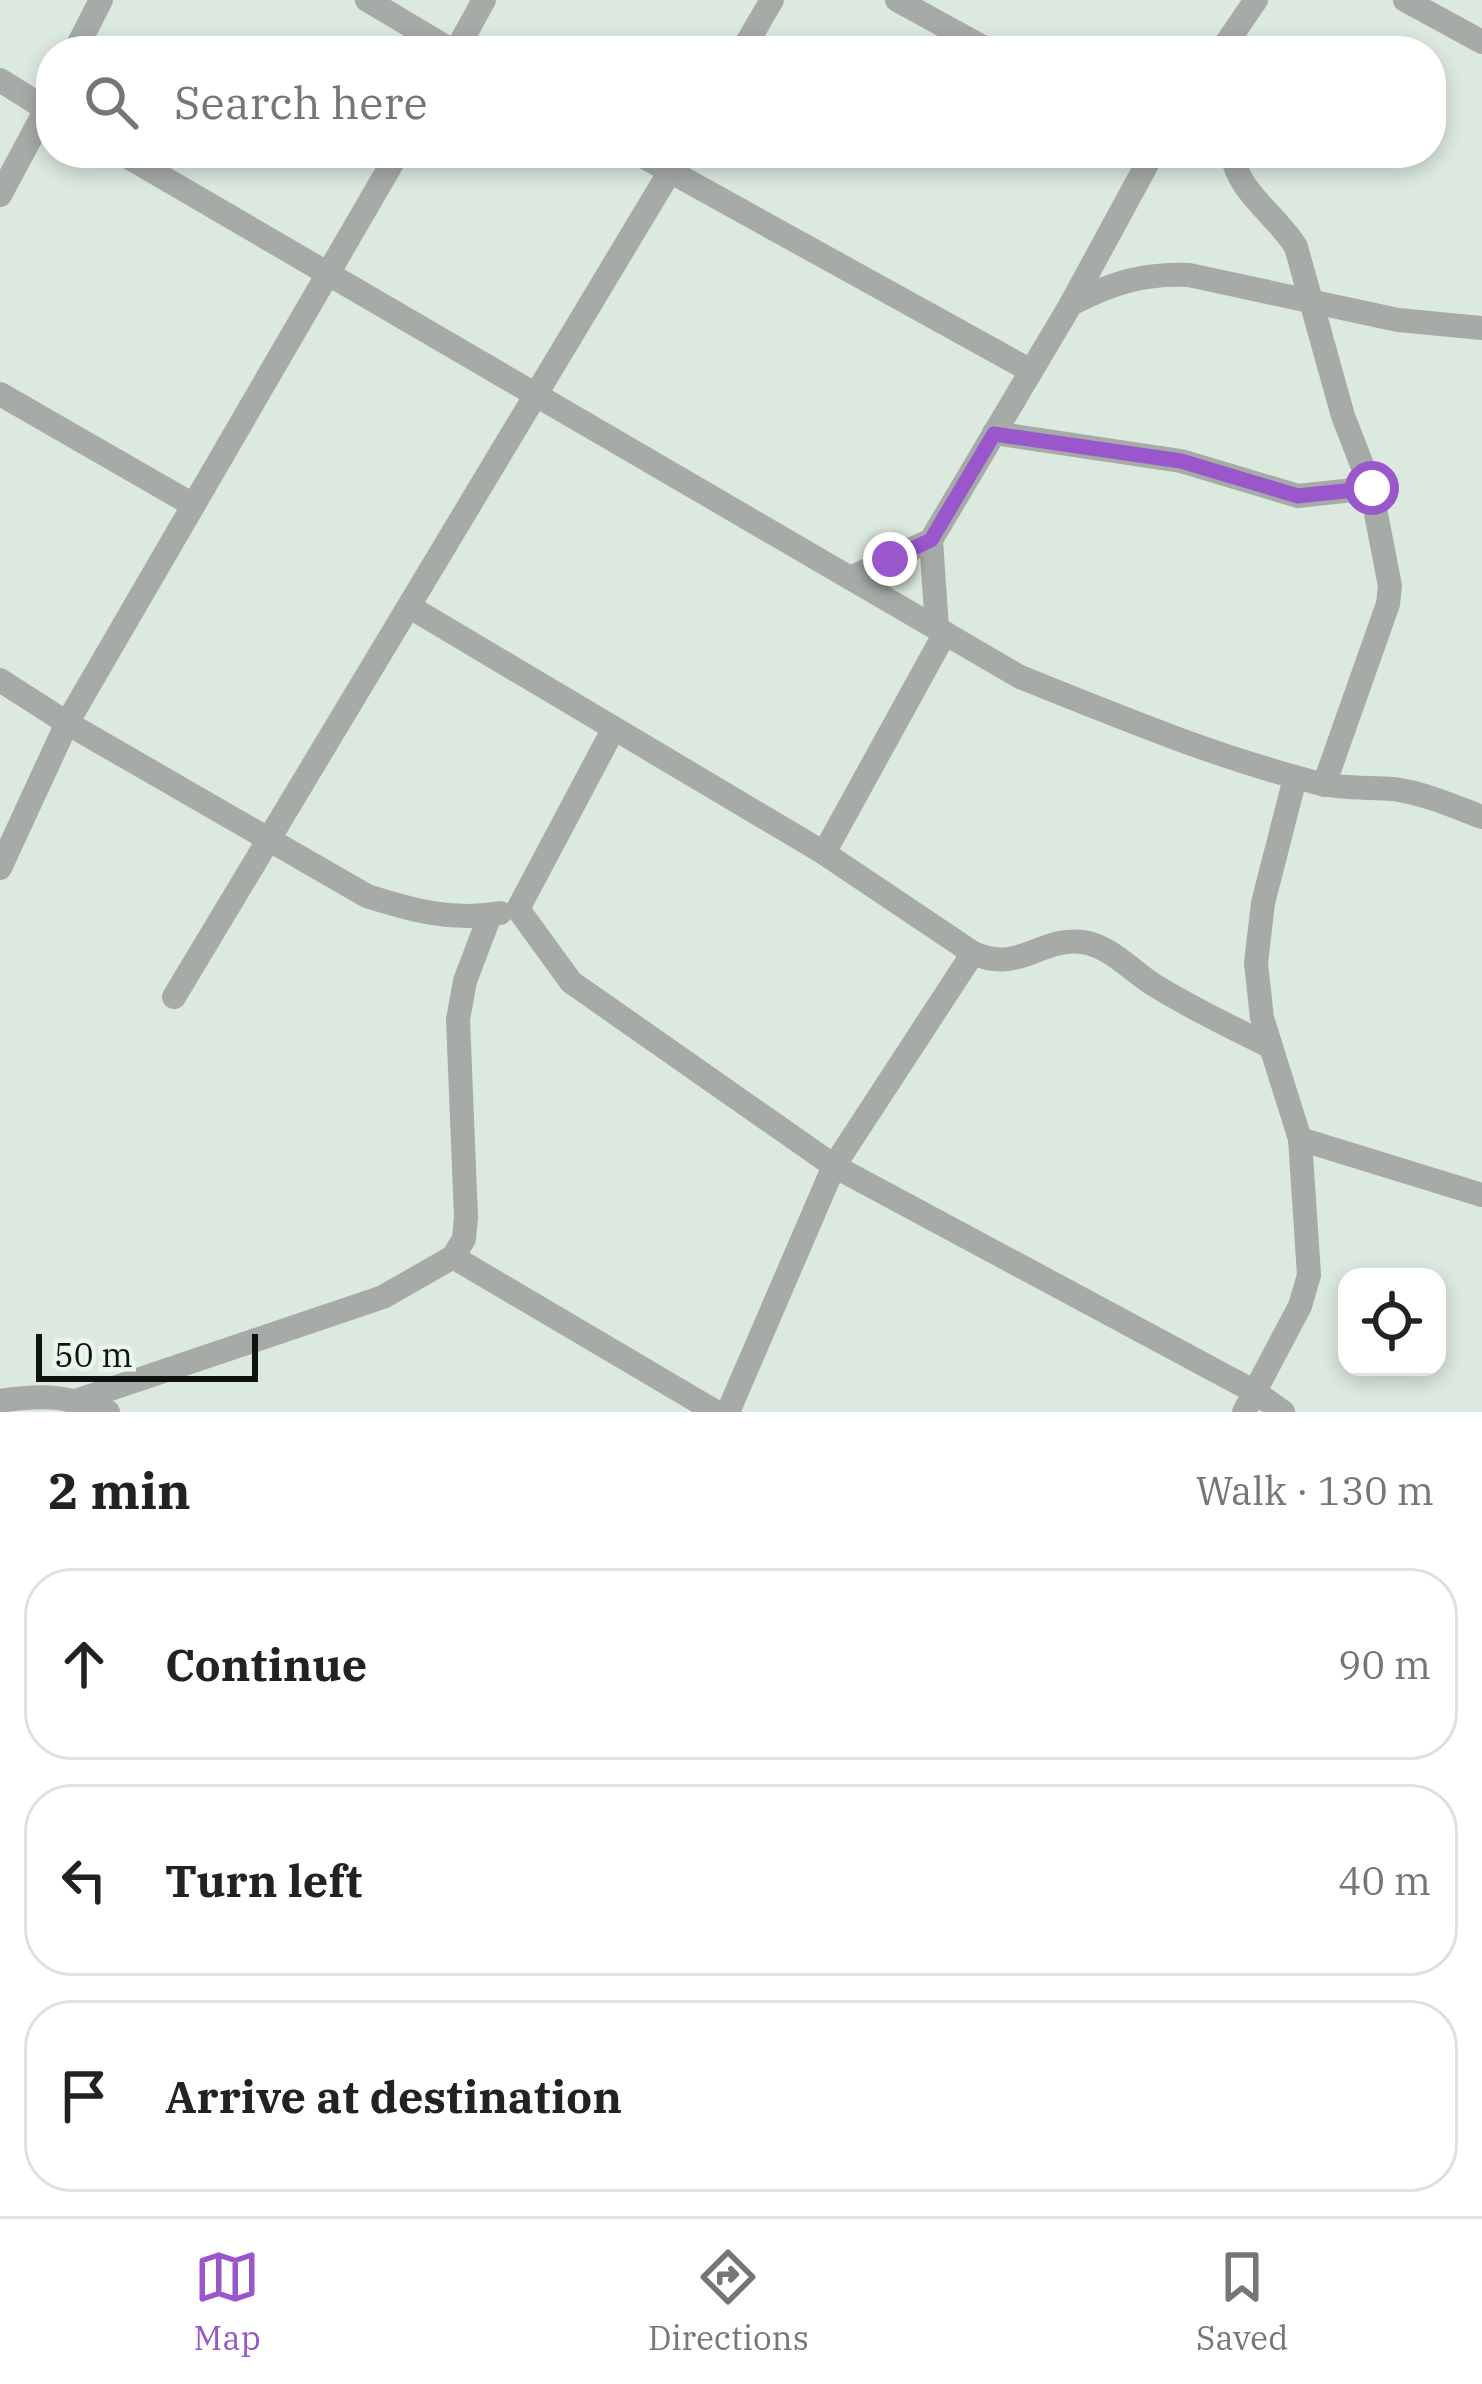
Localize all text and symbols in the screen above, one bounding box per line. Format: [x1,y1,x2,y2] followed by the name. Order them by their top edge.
[36,36,1446,168] search box
[78,69,144,135] icon: search
[174,73,428,131] text: Search here
[1345,461,1399,515] route start
[863,532,917,586] route end
[1338,1268,1446,1376] map controls
[1338,1268,1446,1376] button: locate
[36,1328,258,1381] scale bar
[54,1333,133,1376] text: 50 m
[48,1457,191,1523] text: 2 min
[1196,1465,1434,1516] text: Walk · 130 m
[51,1631,117,1697] icon: ahead
[165,1635,367,1693] text: Continue
[1338,1639,1431,1690] text: 90 m
[51,1847,117,1913] icon: left
[165,1851,362,1909] text: Turn left
[1338,1855,1431,1906] text: 40 m
[51,2063,117,2129] icon: arrive
[165,2067,622,2125] text: Arrive at destination
[194,2244,261,2359] tab: Map
[648,2244,809,2359] tab: Directions
[1196,2244,1288,2359] tab: Saved

